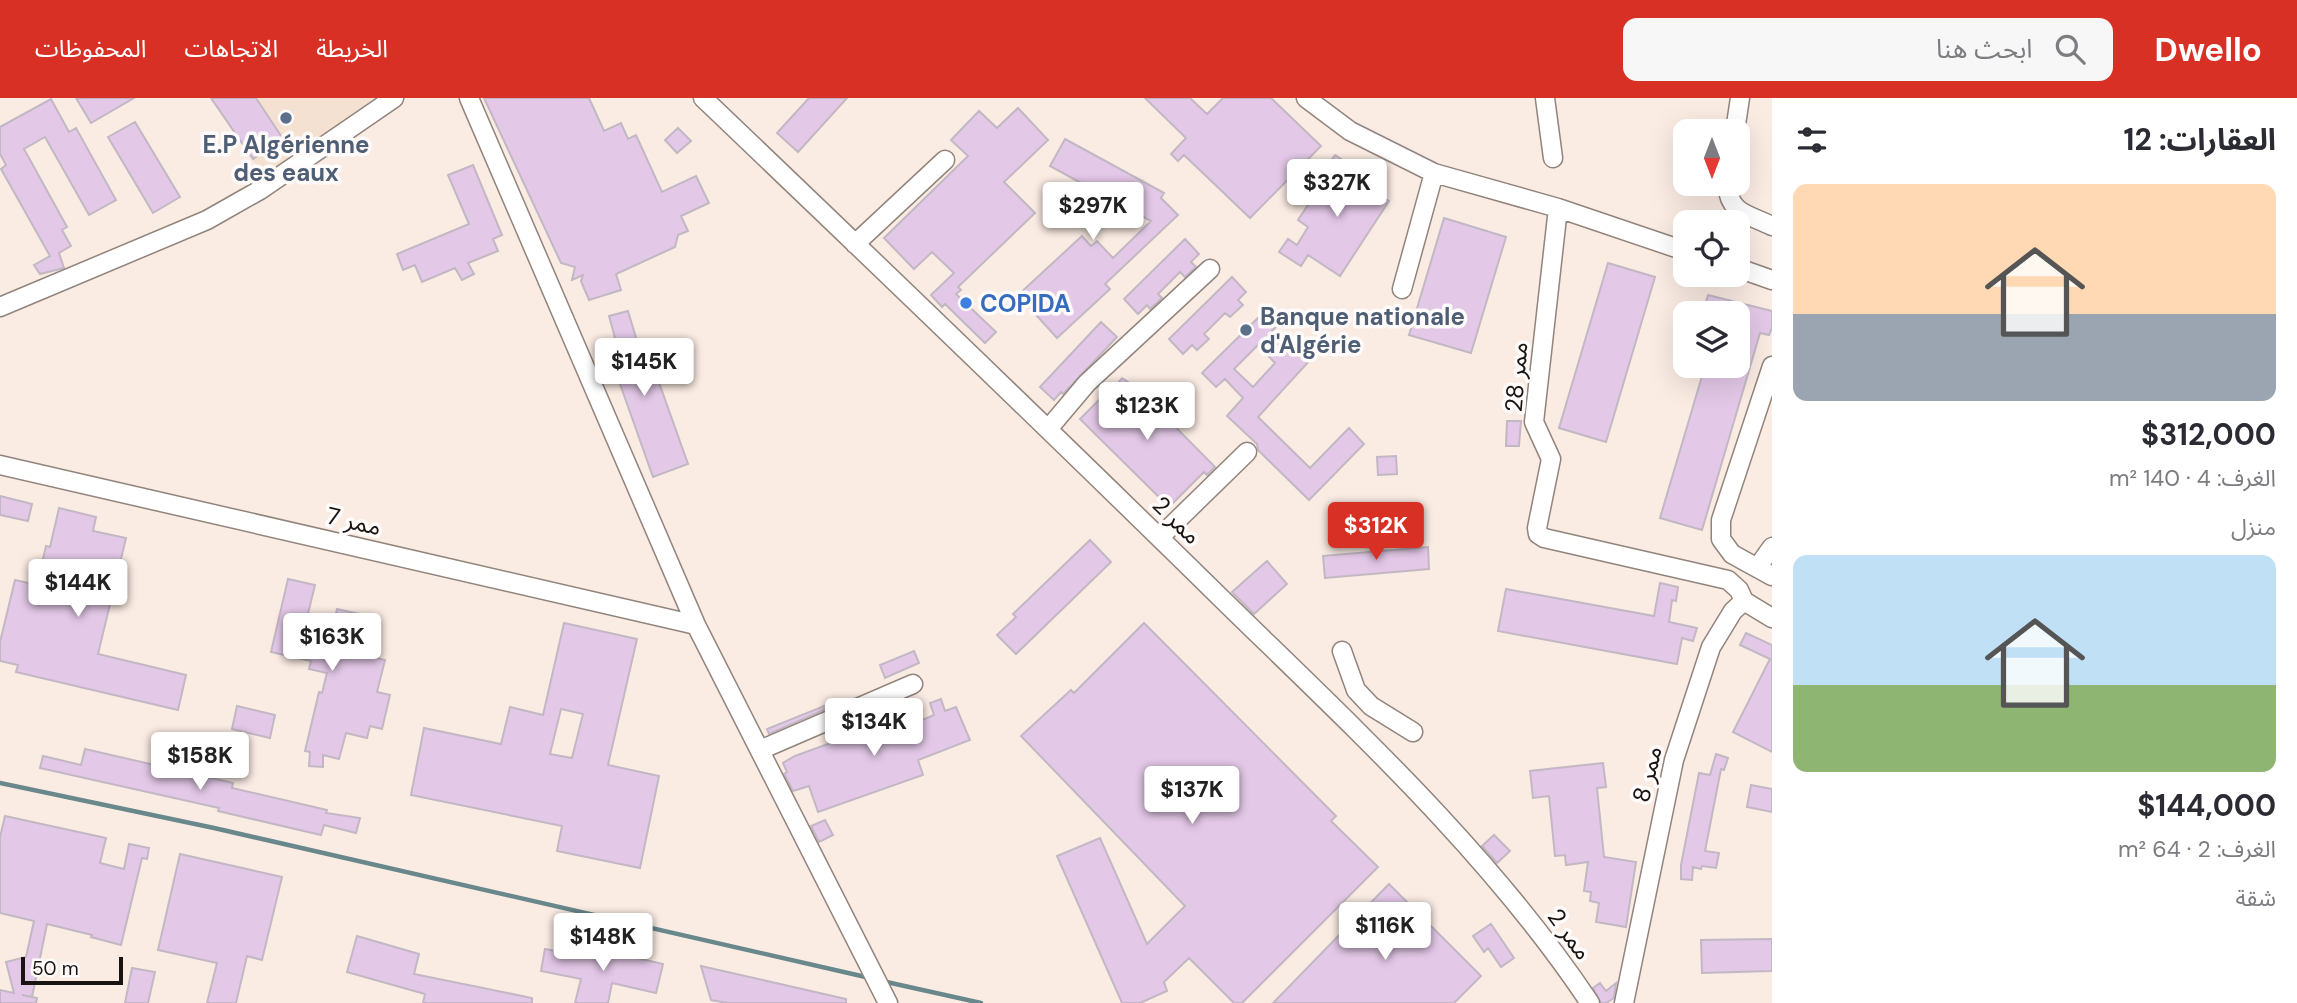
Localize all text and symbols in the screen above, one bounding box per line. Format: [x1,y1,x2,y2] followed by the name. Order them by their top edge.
[1623,18,2113,81] search box
[2155,28,2262,71] text: Dwello
[2051,30,2089,68] icon: search
[1936,32,2033,66] text: ابحث هنا
[35,33,146,64] text: المحفوظات
[184,33,278,64] text: الاتجاهات
[316,33,388,64] text: الخريطة
[278,110,294,126] marker: E.P Algérienne des eaux
[1673,119,1750,196] north arrow
[1673,119,1750,378] map controls
[2124,120,2276,159] text: العقارات: 12
[1793,121,1831,159] icon: filters
[202,129,370,188] place label: E.P Algérienne des eaux
[1288,159,1386,219] pin: $327K
[1303,167,1371,197] text: $327K
[1044,183,1142,242] pin: $297K
[1059,190,1127,220] text: $297K
[1673,210,1750,287] button: locate
[1972,229,2098,355] icon: home
[980,288,1071,319] place label: COPIDA
[958,295,974,311] marker: COPIDA
[1260,301,1465,360] place label: Banque nationale d'Algérie
[1673,301,1750,378] button: layers
[1238,322,1254,338] marker: Banque nationale d'Algérie
[595,338,693,398] pin: $145K
[1497,341,1535,413] street label: ممر 28
[611,346,677,376] text: $145K
[1098,382,1196,442] pin: $123K
[1115,390,1179,420] text: $123K
[2141,415,2276,454] text: $312,000
[2109,463,2276,493] text: الغرف: 4 · 140 m²
[1146,489,1208,551] street label: ممر 2
[324,500,384,542] street label: ممر 7
[1327,503,1425,562] pin: $312K
[1344,510,1408,540] text: $312K
[2231,512,2276,542] text: منزل
[29,560,127,619] pin: $144K
[44,567,112,597] text: $144K
[1972,600,2098,726] icon: home
[283,614,381,673] pin: $163K
[299,621,365,651] text: $163K
[825,698,923,758] pin: $134K
[841,706,907,736] text: $134K
[151,732,249,792] pin: $158K
[167,740,233,770] text: $158K
[1625,743,1669,805] street label: ممر 8
[1143,766,1241,826] pin: $137K
[1160,774,1224,804] text: $137K
[2137,786,2276,825] text: $144,000
[2118,834,2276,864] text: الغرف: 2 · 64 m²
[2235,883,2276,913] text: شقة
[1336,902,1434,962] pin: $116K
[1541,902,1599,966] street label: ممر 2
[1355,910,1415,940] text: $116K
[554,914,652,973] pin: $148K
[570,921,636,951] text: $148K
[21,954,122,986] scale bar
[32,956,79,981] text: 50 m

